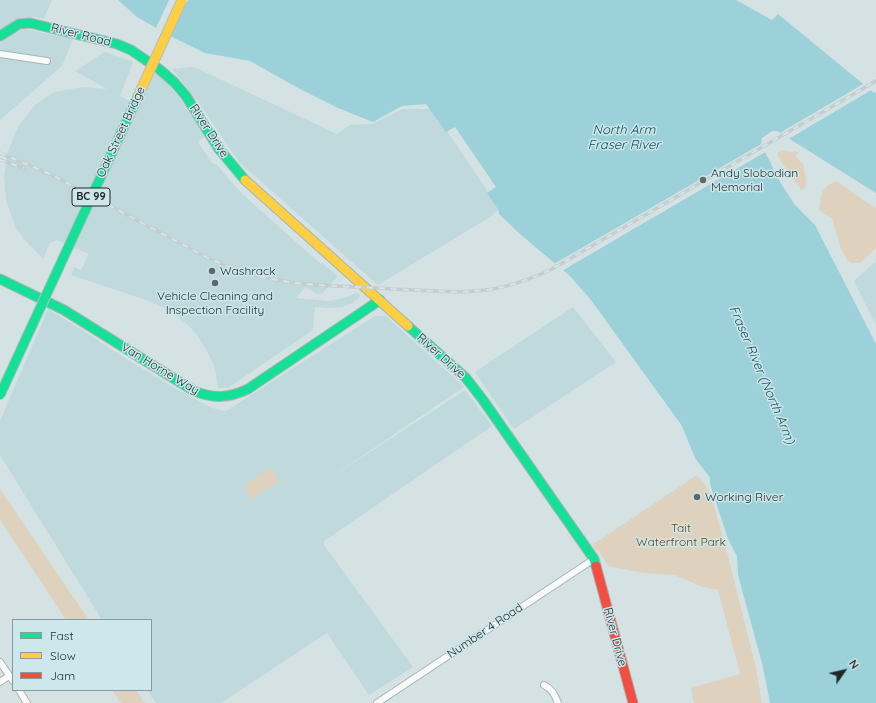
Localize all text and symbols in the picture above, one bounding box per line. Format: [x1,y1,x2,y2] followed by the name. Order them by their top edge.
[49,21,113,49] street label: River Road
[94,84,148,180] street label: Oak Street Bridge
[186,102,232,160] street label: River Drive
[588,122,660,153] water label: North Arm Fraser River
[711,166,798,194] place label: Andy Slobodian Memorial
[698,175,708,185] marker: Andy Slobodian Memorial
[72,188,110,206] road number: BC 99
[220,264,276,278] place label: Washrack
[207,266,217,276] marker: Washrack
[210,278,220,288] marker: Vehicle Cleaning and Inspection Facility
[157,289,273,317] place label: Vehicle Cleaning and Inspection Facility
[726,303,798,447] water label: Fraser River (North Arm)
[414,330,468,382] street label: River Drive
[118,340,202,398] street label: Van Horne Way
[705,490,783,504] place label: Working River
[692,492,702,502] marker: Working River
[636,521,726,549] park label: Tait Waterfront Park
[445,600,525,662] street label: Number 4 Road
[600,606,630,668] street label: River Drive
[12,619,152,691] legend
[50,628,74,643] text: Fast
[50,648,76,663] text: Slow
[824,651,864,691] north arrow
[846,657,862,672] text: N
[50,668,75,683] text: Jam

